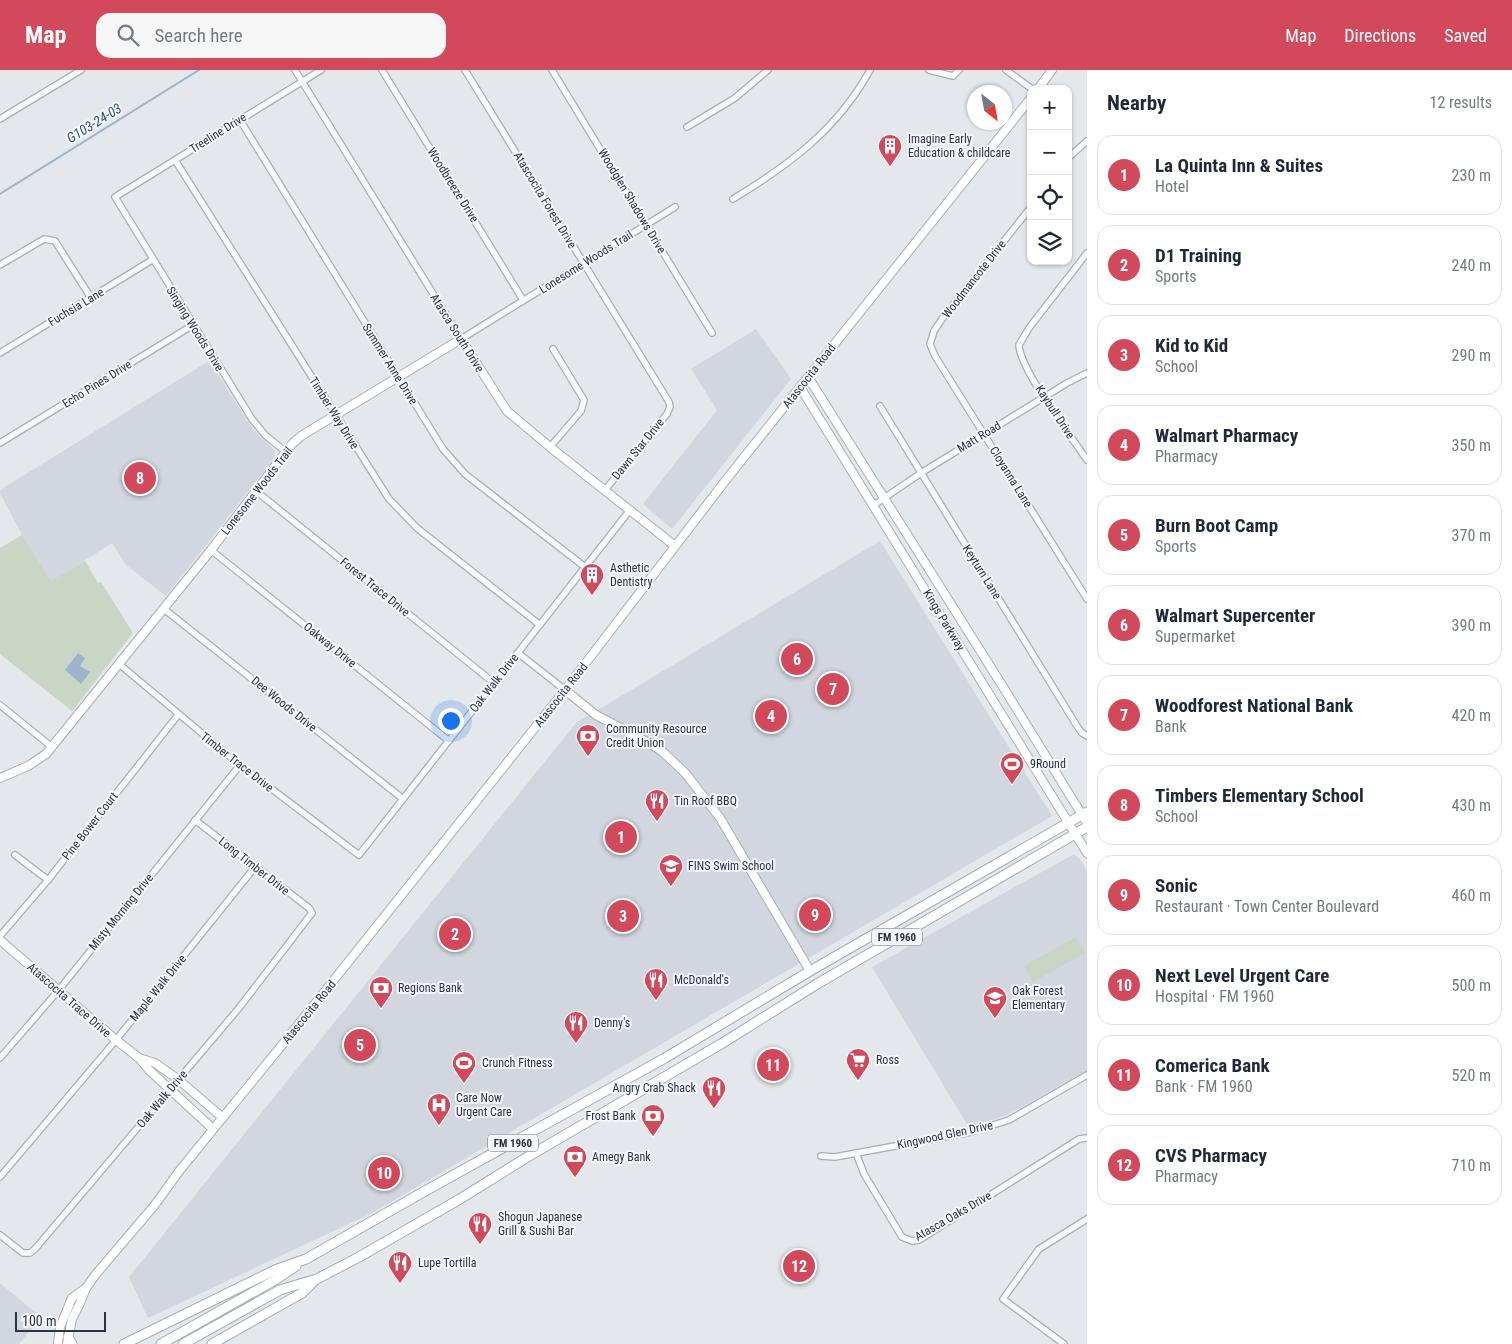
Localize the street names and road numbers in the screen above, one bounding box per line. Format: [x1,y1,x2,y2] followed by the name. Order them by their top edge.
[187,110,249,156] street label: Treeline Drive
[424,145,482,225] street label: Woodbreeze Drive
[595,146,669,256] street label: Woodglen Shadows Drive
[511,149,580,251] street label: Atascocita Forest Drive
[537,228,635,296] street label: Lonesome Woods Trail
[939,237,1009,321] street label: Woodmancote Drive
[163,284,227,374] street label: Singing Woods Drive
[46,285,107,329] street label: Fuchsia Lane
[427,291,487,375] street label: Atasca South Drive
[359,321,421,407] street label: Summer Anne Drive
[780,341,838,411] street label: Atascocita Road
[60,357,135,411] street label: Echo Pines Drive
[306,374,362,452] street label: Timber Way Drive
[1032,383,1078,442] street label: Kaybull Drive
[609,415,667,482] street label: Dawn Star Drive
[954,418,1004,456] street label: Matt Road
[218,444,296,538] street label: Lonesome Woods Trail
[987,444,1035,510] street label: Cloyanna Lane
[960,542,1004,602] street label: Keyturn Lane
[337,555,413,619] street label: Forest Trace Drive
[920,587,968,653] street label: Kings Parkway
[301,620,359,671] street label: Oakway Drive
[467,651,521,715] street label: Oak Walk Drive
[532,660,590,730] street label: Atascocita Road
[249,673,320,735] street label: Dee Woods Drive
[198,729,277,795] street label: Timber Trace Drive
[59,789,121,863] street label: Pine Bower Court
[216,834,292,898] street label: Long Timber Drive
[86,871,156,953] street label: Misty Morning Drive
[872,929,922,946] road number: FM 1960
[127,952,189,1024] street label: Maple Walk Drive
[24,960,114,1040] street label: Atascocita Trace Drive
[279,977,339,1047] street label: Atascocita Road
[134,1067,190,1131] street label: Oak Walk Drive
[896,1118,995,1152] street label: Kingwood Glen Drive
[488,1134,538,1152] road number: FM 1960
[912,1188,994,1244] street label: Atasca Oaks Drive

